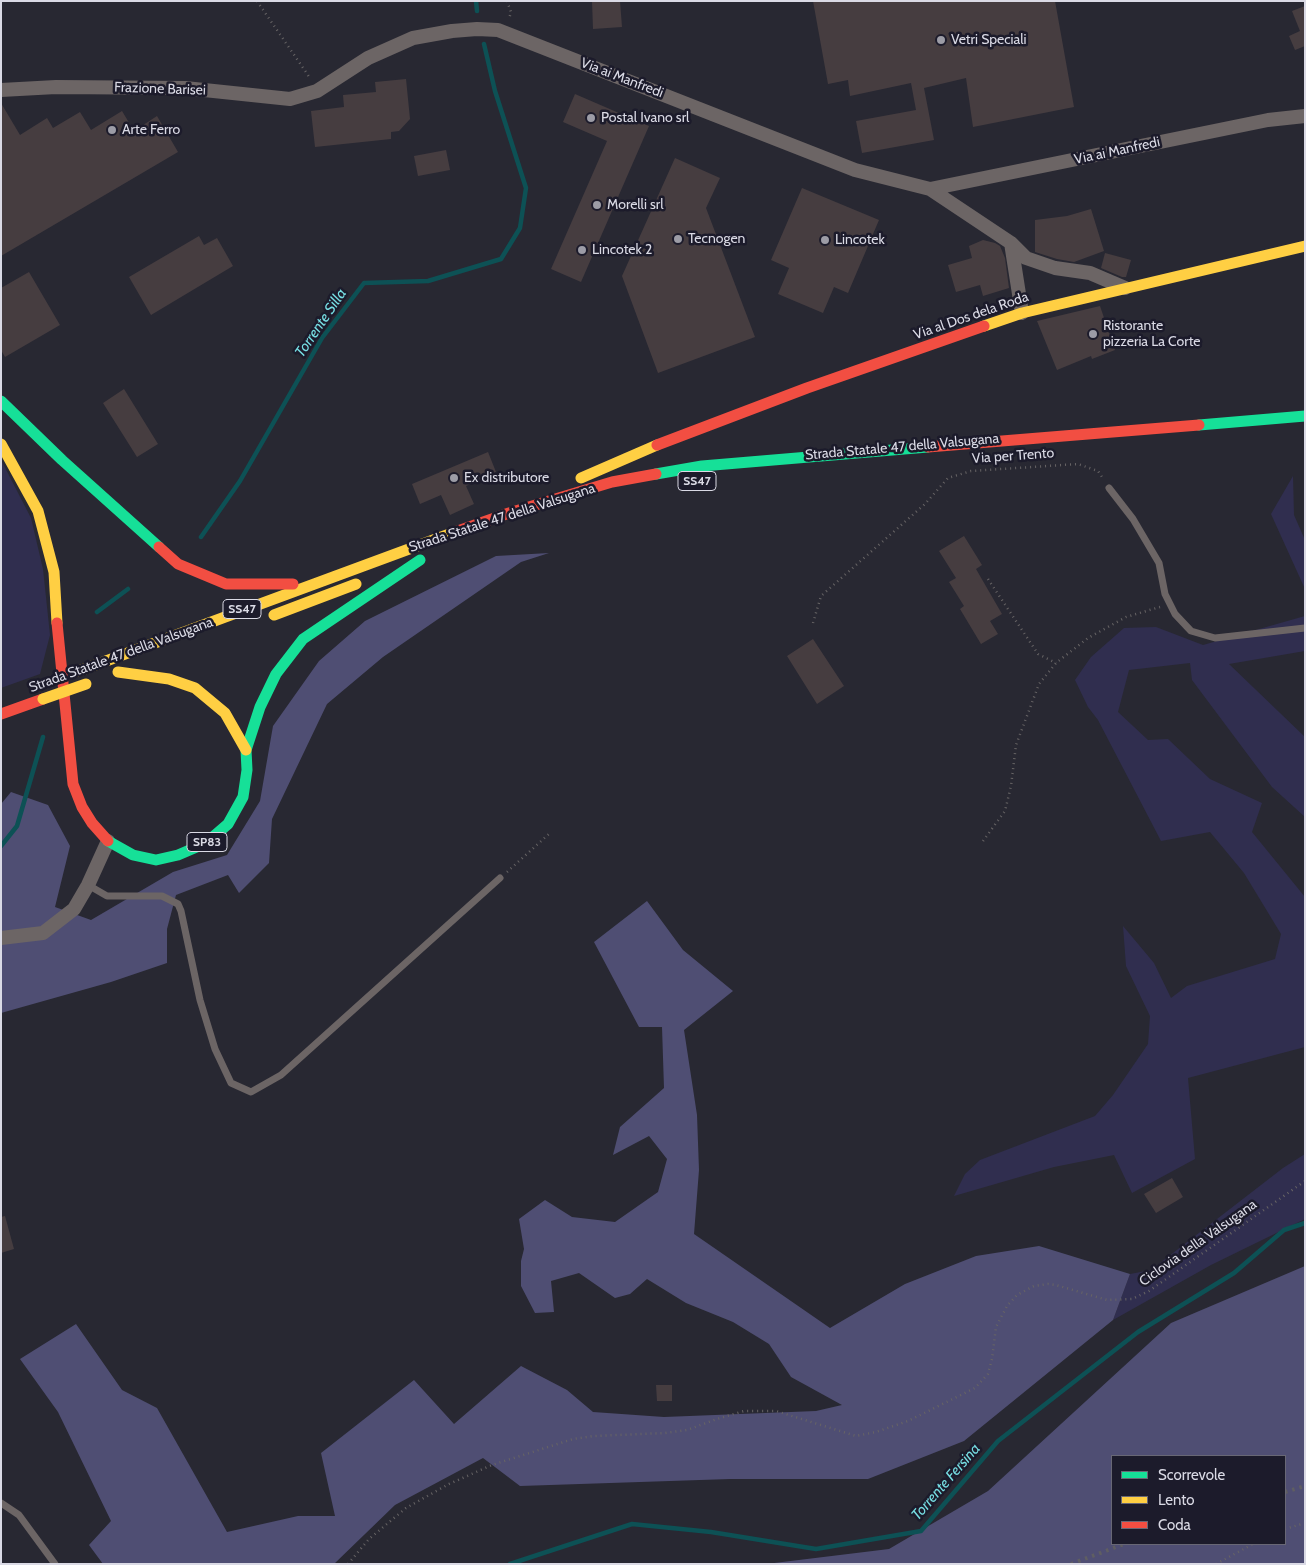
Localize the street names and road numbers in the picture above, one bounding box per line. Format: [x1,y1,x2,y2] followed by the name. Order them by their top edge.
[578,55,666,101] street label: Via ai Manfredi
[114,79,206,99] street label: Frazione Barisei
[1073,134,1161,168] street label: Via ai Manfredi
[911,288,1031,344] street label: Via al Dos dela Roda
[804,430,1000,464] street label: Strada Statale 47 della Valsugana
[971,445,1055,467] street label: Via per Trento
[678,472,716,491] road number: SS47
[407,480,597,556] street label: Strada Statale 47 della Valsugana
[223,600,261,618] road number: SS47
[27,614,215,696] street label: Strada Statale 47 della Valsugana
[187,832,227,852] road number: SP83
[1136,1196,1260,1290] street label: Ciclovia della Valsugana

